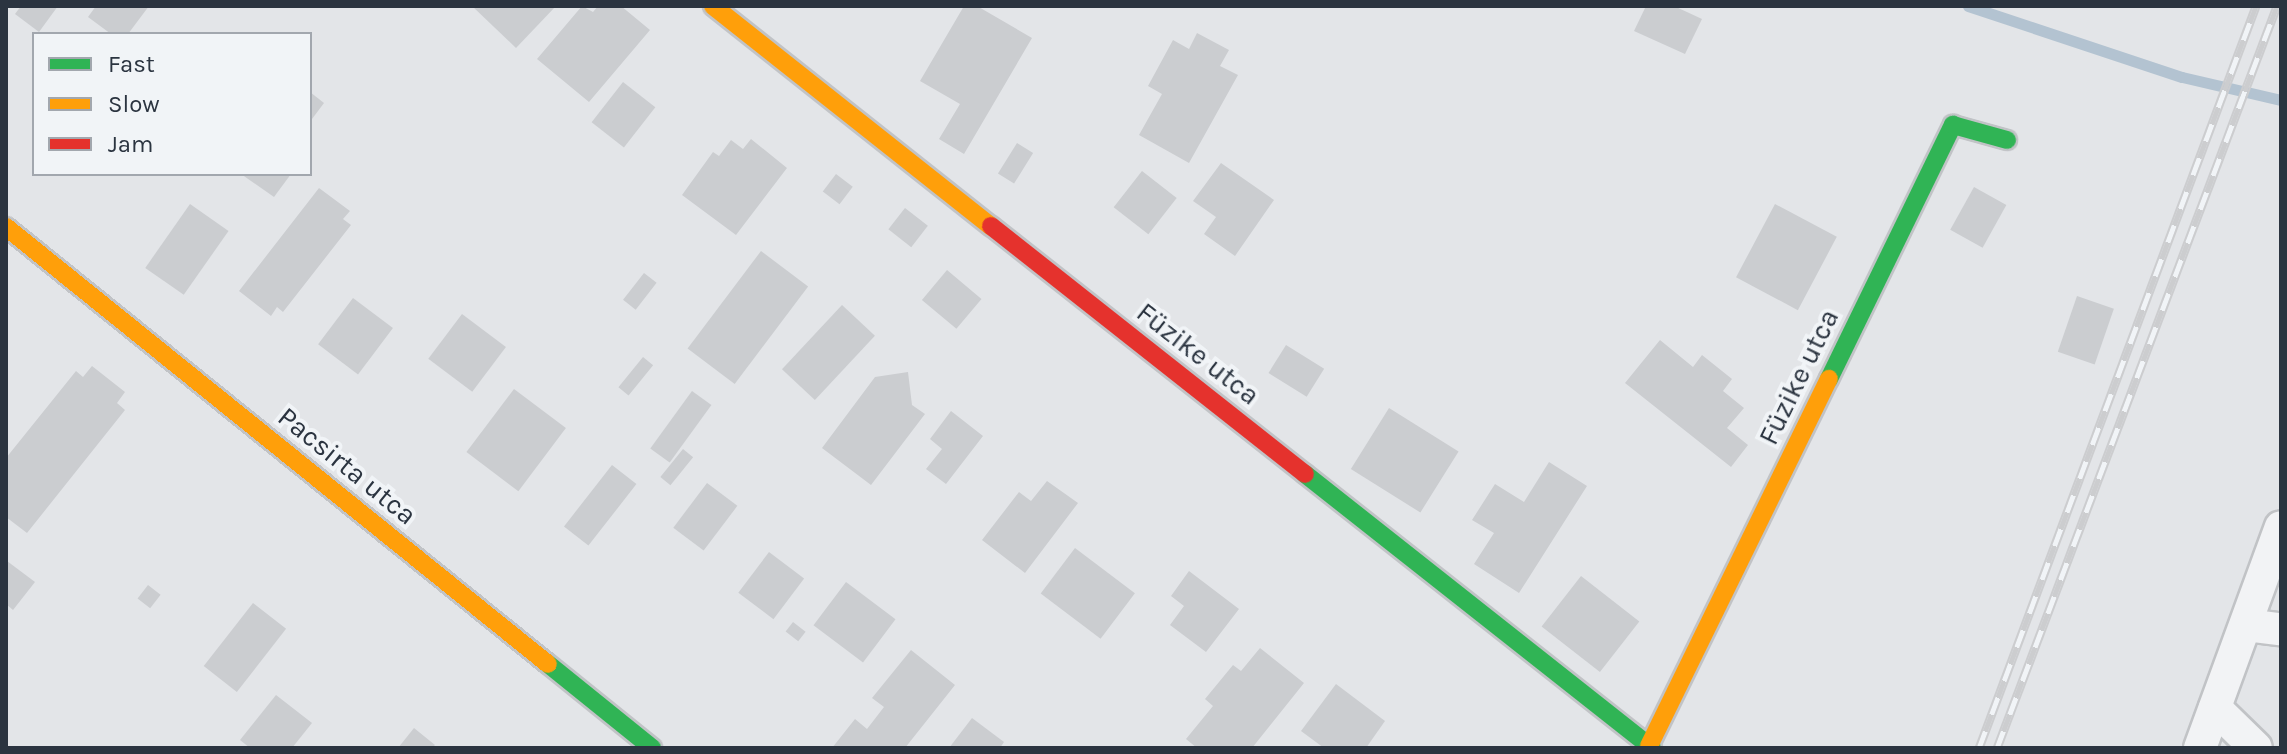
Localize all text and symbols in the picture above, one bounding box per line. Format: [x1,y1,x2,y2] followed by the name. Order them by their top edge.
[32,32,312,176] legend
[108,50,155,78] text: Fast
[108,90,160,118] text: Slow
[108,130,153,158] text: Jam
[1130,296,1266,412] street label: Füzike utca
[1752,304,1846,450] street label: Füzike utca
[271,400,423,532] street label: Pacsirta utca

